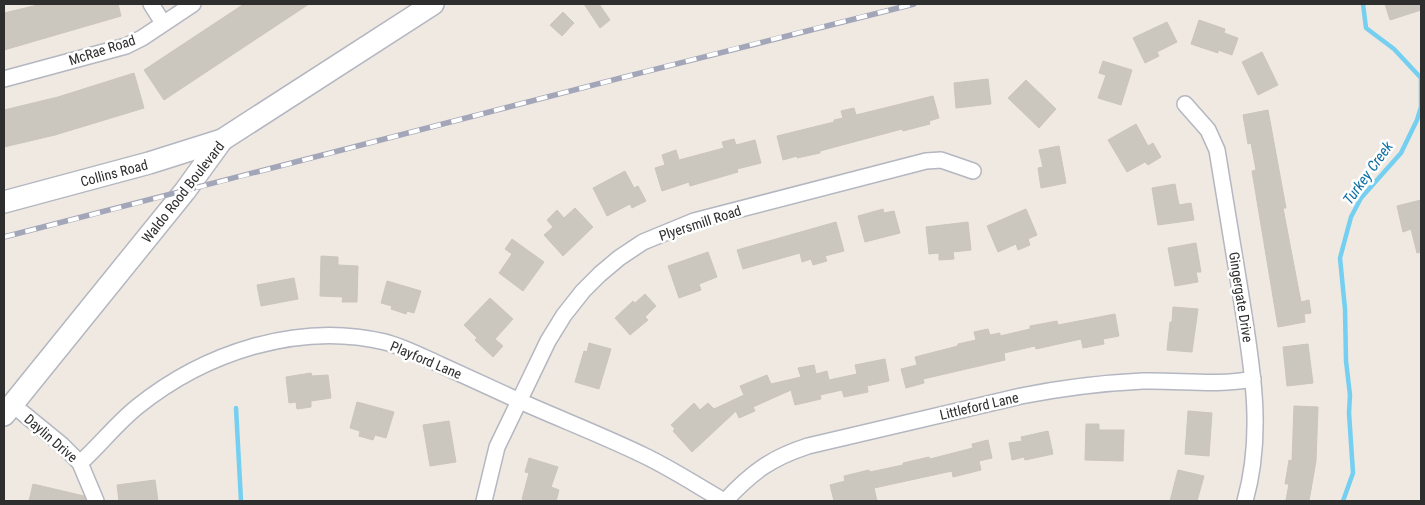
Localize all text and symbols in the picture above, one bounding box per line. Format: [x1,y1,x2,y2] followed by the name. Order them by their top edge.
[67,32,137,68] street label: McRae Road
[139,138,227,246] street label: Waldo Rood Boulevard
[1339,138,1397,208] water label: Turkey Creek
[79,156,149,190] street label: Collins Road
[657,202,743,244] street label: Plyersmill Road
[1226,251,1256,344] street label: Gingergate Drive
[388,338,464,382] street label: Playford Lane
[938,389,1020,423] street label: Littleford Lane
[21,411,81,466] street label: Daylin Drive

